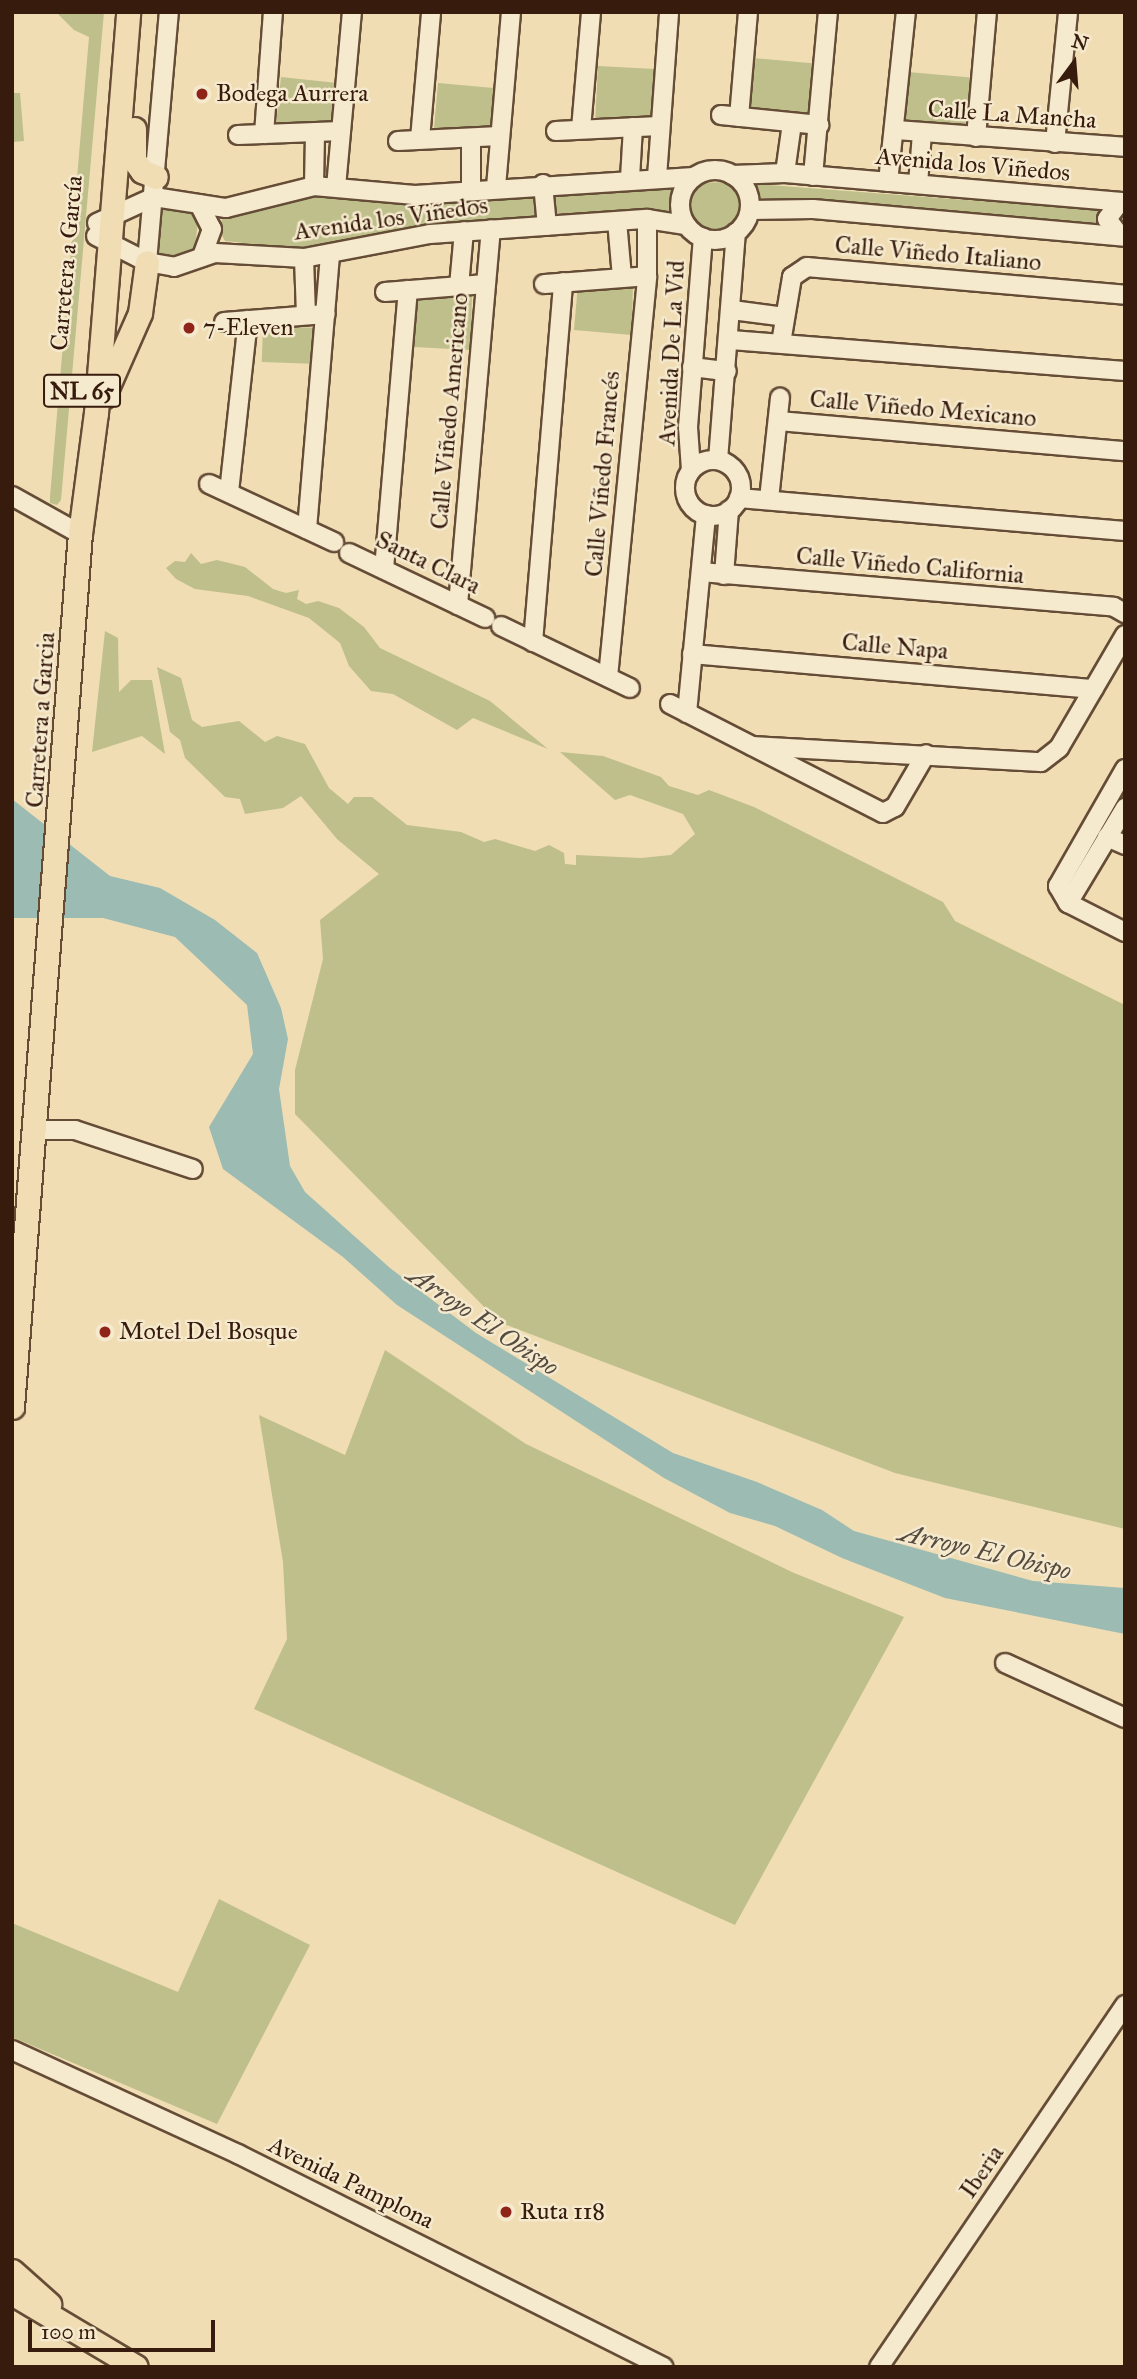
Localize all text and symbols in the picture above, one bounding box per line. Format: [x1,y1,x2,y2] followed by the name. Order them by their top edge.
[1039,28,1109,98] north arrow
[1069,29,1091,56] text: N
[216,80,368,108] place label: Bodega Aurrera
[194,86,210,102] marker: Bodega Aurrera
[927,95,1097,135] street label: Calle La Mancha
[875,142,1071,188] street label: Avenida los Viñedos
[45,174,89,352] street label: Carretera a García
[292,191,490,247] street label: Avenida los Viñedos
[834,231,1042,277] street label: Calle Viñedo Italiano
[653,260,691,446] street label: Avenida De La Vid
[425,291,475,531] street label: Calle Viñedo Americano
[203,314,293,342] place label: 7-Eleven
[181,320,197,336] marker: 7-Eleven
[580,370,626,578] street label: Calle Viñedo Francés
[42,372,122,410] road number: NL 65
[808,385,1038,433] street label: Calle Viñedo Mexicano
[371,525,485,601] street label: Santa Clara
[795,542,1025,590] street label: Calle Viñedo California
[841,628,949,666] street label: Calle Napa
[21,631,61,809] street label: Carretera a Garcia
[401,1259,565,1383] water label: Arroyo El Obispo
[119,1318,298,1346] place label: Motel Del Bosque
[97,1324,113,1340] marker: Motel Del Bosque
[896,1517,1074,1587] water label: Arroyo El Obispo
[264,2130,438,2236] street label: Avenida Pamplona
[954,2140,1010,2204] street label: Iberia
[520,2198,605,2226] place label: Ruta 118
[498,2204,514,2220] marker: Ruta 118
[32,2306,219,2350] scale bar
[41,2319,96,2345] text: 100 m

